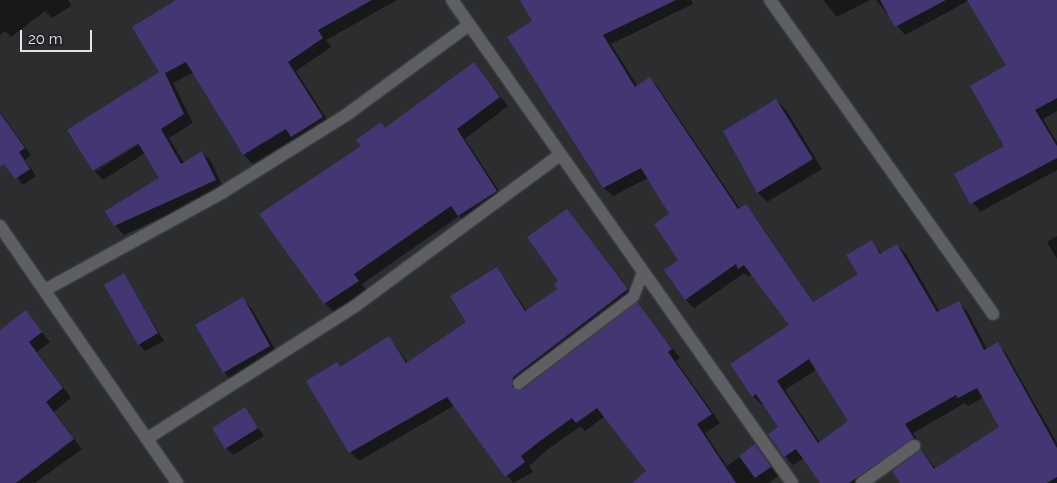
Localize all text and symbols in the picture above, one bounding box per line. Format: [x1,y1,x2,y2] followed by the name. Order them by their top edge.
[22,20,95,52] scale bar
[28,30,63,48] text: 20 m

